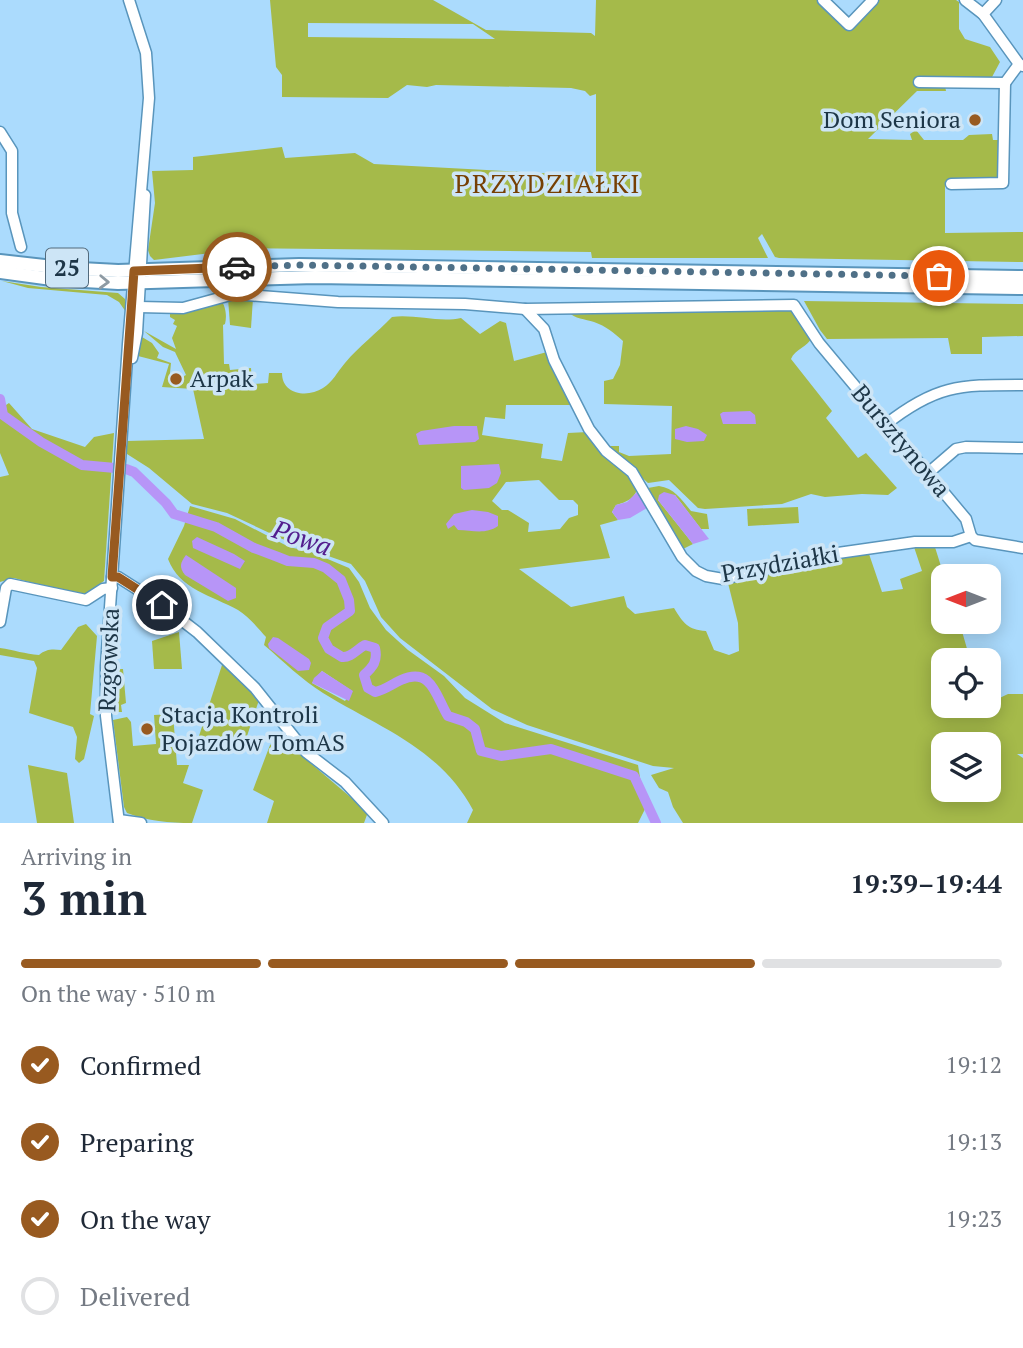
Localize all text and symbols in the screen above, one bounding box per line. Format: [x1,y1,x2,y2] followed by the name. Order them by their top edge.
[823,103,961,135] place label: Dom Seniora
[967,112,983,128] marker: Dom Seniora
[455,166,641,200] district label: PRZYDZIAŁKI
[202,232,272,302] courier
[909,246,969,306] pin
[46,248,88,288] road number: 25
[218,248,256,286] icon: car
[920,257,958,295] icon: bag
[99,275,110,290] one-way arrow
[190,362,254,394] place label: Arpak
[168,371,184,387] marker: Arpak
[845,377,958,503] street label: Bursztynowa
[268,511,336,563] water label: Powa
[719,537,841,589] street label: Przydziałki
[931,564,1001,634] north arrow
[931,564,1001,802] map controls
[132,575,192,635] pin
[143,586,181,624] icon: home
[90,607,126,713] street label: Rzgowska
[931,648,1001,718] button: locate
[161,698,345,758] place label: Stacja Kontroli Pojazdów TomAS
[139,721,155,737] marker: Stacja Kontroli Pojazdów TomAS
[931,732,1001,802] button: layers
[21,841,132,872] text: Arriving in
[850,866,1002,900] text: 19:39–19:44
[21,867,147,928] text: 3 min
[21,978,215,1009] text: On the way · 510 m
[21,1046,59,1084] icon: check
[80,1048,201,1082] text: Confirmed
[945,1049,1002,1080] text: 19:12
[21,1123,59,1161] icon: check
[80,1125,193,1159] text: Preparing
[945,1126,1002,1157] text: 19:13
[21,1200,59,1238] icon: check
[80,1202,211,1236] text: On the way
[945,1203,1002,1234] text: 19:23
[80,1279,190,1313] text: Delivered

